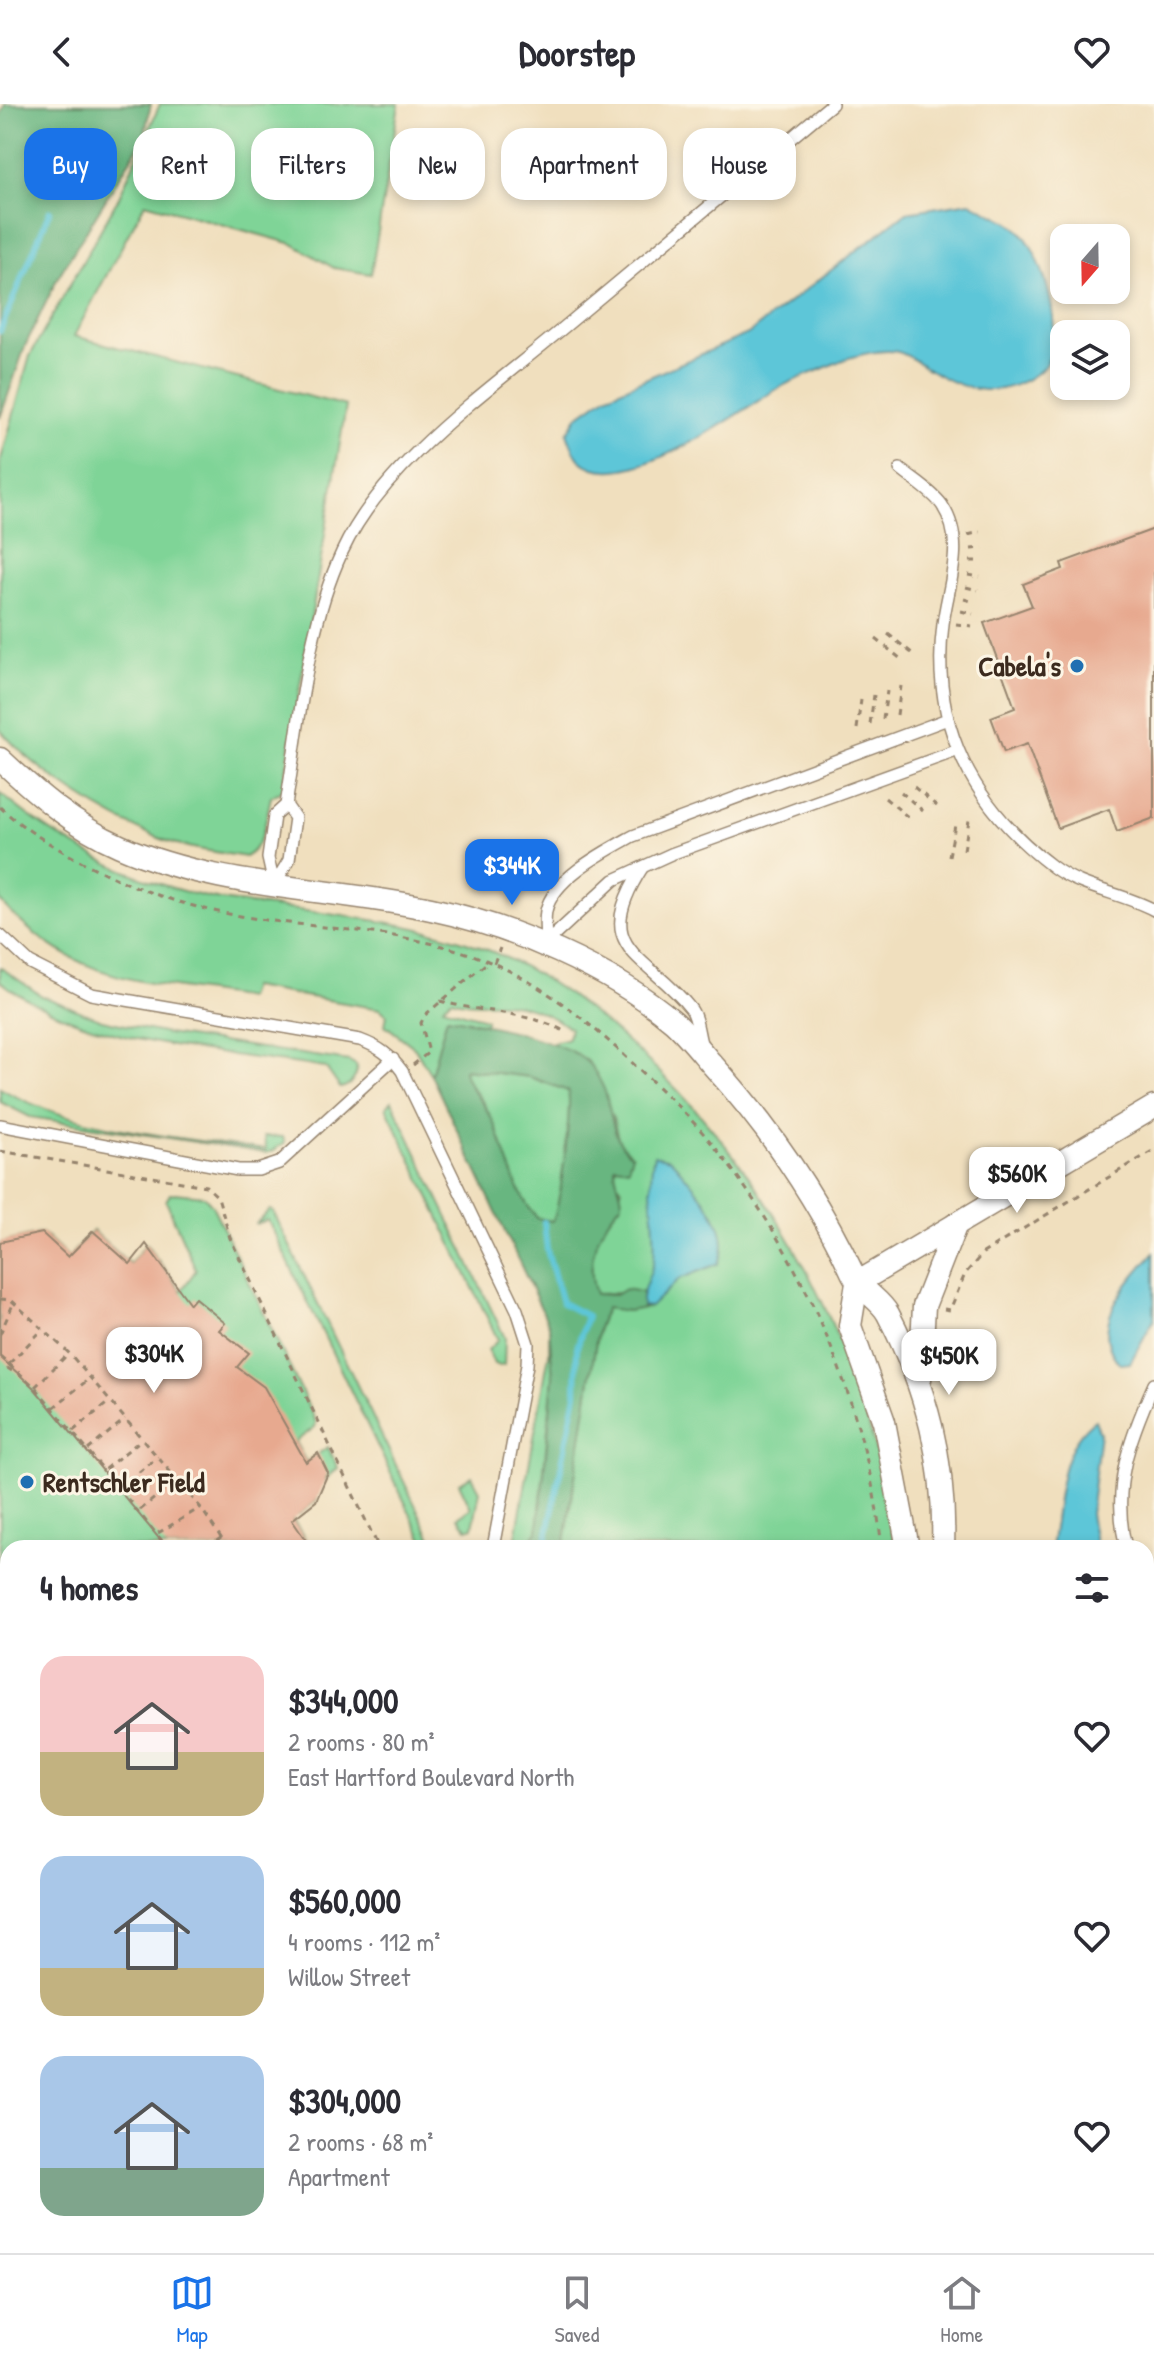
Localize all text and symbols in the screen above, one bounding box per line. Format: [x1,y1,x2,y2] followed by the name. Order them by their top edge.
[519,28,635,77] text: Doorstep
[40,30,84,74] icon: back
[1070,30,1114,74] icon: heart
[24,128,117,200] chip: Buy
[133,128,235,200] chip: Rent
[251,128,374,200] chip: Filters
[390,128,485,200] chip: New
[501,128,667,200] chip: Apartment
[683,128,796,200] chip: House
[1050,224,1130,304] north arrow
[1050,224,1130,400] map controls
[1050,320,1130,400] button: layers
[978,647,1061,685] place label: Cabela's
[1068,657,1086,675] marker: Cabela's
[456,839,568,907] pin: $344K
[483,847,541,882] text: $344K
[961,1147,1073,1215] pin: $560K
[987,1155,1047,1190] text: $560K
[98,1327,210,1395] pin: $304K
[893,1329,1005,1397] pin: $450K
[124,1335,184,1370] text: $304K
[919,1337,979,1372] text: $450K
[43,1463,205,1501] place label: Rentschler Field
[18,1473,36,1491] marker: Rentschler Field
[40,1565,138,1611] text: 4 homes
[1070,1566,1114,1610] icon: filters
[288,1678,399,1724] text: $344,000
[104,1688,200,1784] icon: home
[1070,1714,1114,1758] icon: heart
[288,1724,435,1759] text: 2 rooms · 80 m²
[288,1759,574,1794] text: East Hartford Boulevard North
[288,1878,401,1924] text: $560,000
[104,1888,200,1984] icon: home
[1070,1914,1114,1958] icon: heart
[288,1924,440,1959] text: 4 rooms · 112 m²
[288,1959,410,1994] text: Willow Street
[288,2078,401,2124] text: $304,000
[104,2088,200,2184] icon: home
[1070,2114,1114,2158] icon: heart
[288,2124,433,2159] text: 2 rooms · 68 m²
[288,2159,390,2194] text: Apartment
[170,2271,214,2349] tab: Map
[555,2271,599,2349] tab: Saved
[940,2271,984,2349] tab: Home

